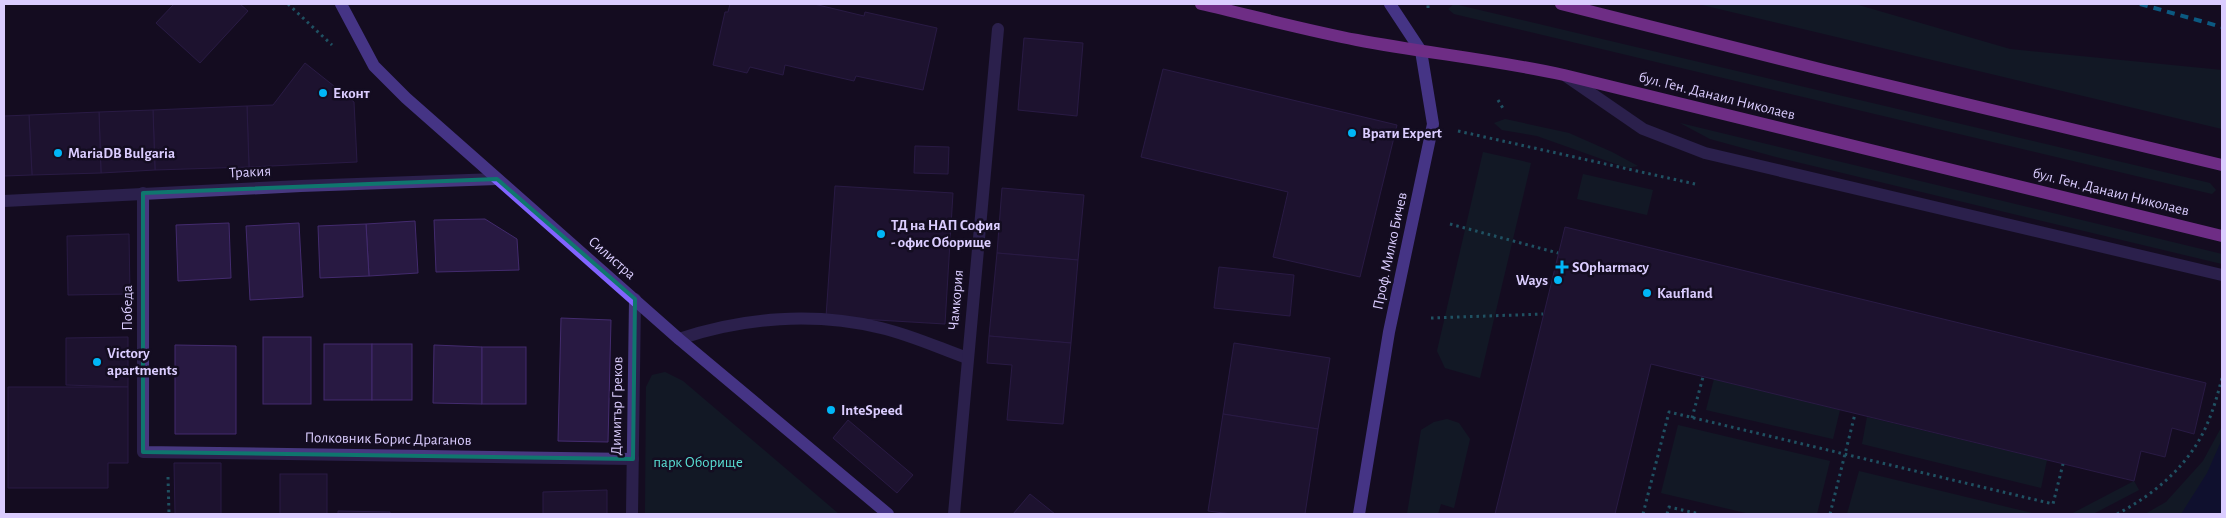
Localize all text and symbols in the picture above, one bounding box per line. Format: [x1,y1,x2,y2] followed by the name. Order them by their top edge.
[1637,69,1797,123] street label: бул. Ген. Данаил Николаев
[333,86,370,101] place label: Еконт
[317,87,329,99] marker: Еконт
[1362,126,1442,141] place label: Врати Expert
[1346,127,1358,139] marker: Врати Expert
[68,146,175,161] place label: MariaDB Bulgaria
[52,147,64,159] marker: MariaDB Bulgaria
[229,163,271,181] street label: Тракия
[2031,165,2191,219] street label: бул. Ген. Данаил Николаев
[1370,191,1410,311] street label: Проф. Милко Бичев
[891,218,1000,250] place label: ТД на НАП София - офис Оборище
[875,228,887,240] marker: ТД на НАП София - офис Оборище
[586,234,638,282] street label: Силистра
[1572,260,1649,275] place label: SOpharmacy
[1556,261,1568,273] marker: SOpharmacy
[946,269,966,331] street label: Чамкория
[1516,273,1548,288] place label: Ways
[1552,274,1564,286] marker: Ways
[120,285,135,331] street label: Победа
[1657,286,1713,301] place label: Kaufland
[1641,287,1653,299] marker: Kaufland
[107,346,178,378] place label: Victory apartments
[91,356,103,368] marker: Victory apartments
[609,356,625,456] street label: Димитър Греков
[841,403,903,418] place label: InteSpeed
[825,404,837,416] marker: InteSpeed
[304,430,472,448] street label: Полковник Борис Драганов
[653,455,743,470] park label: парк Оборище

